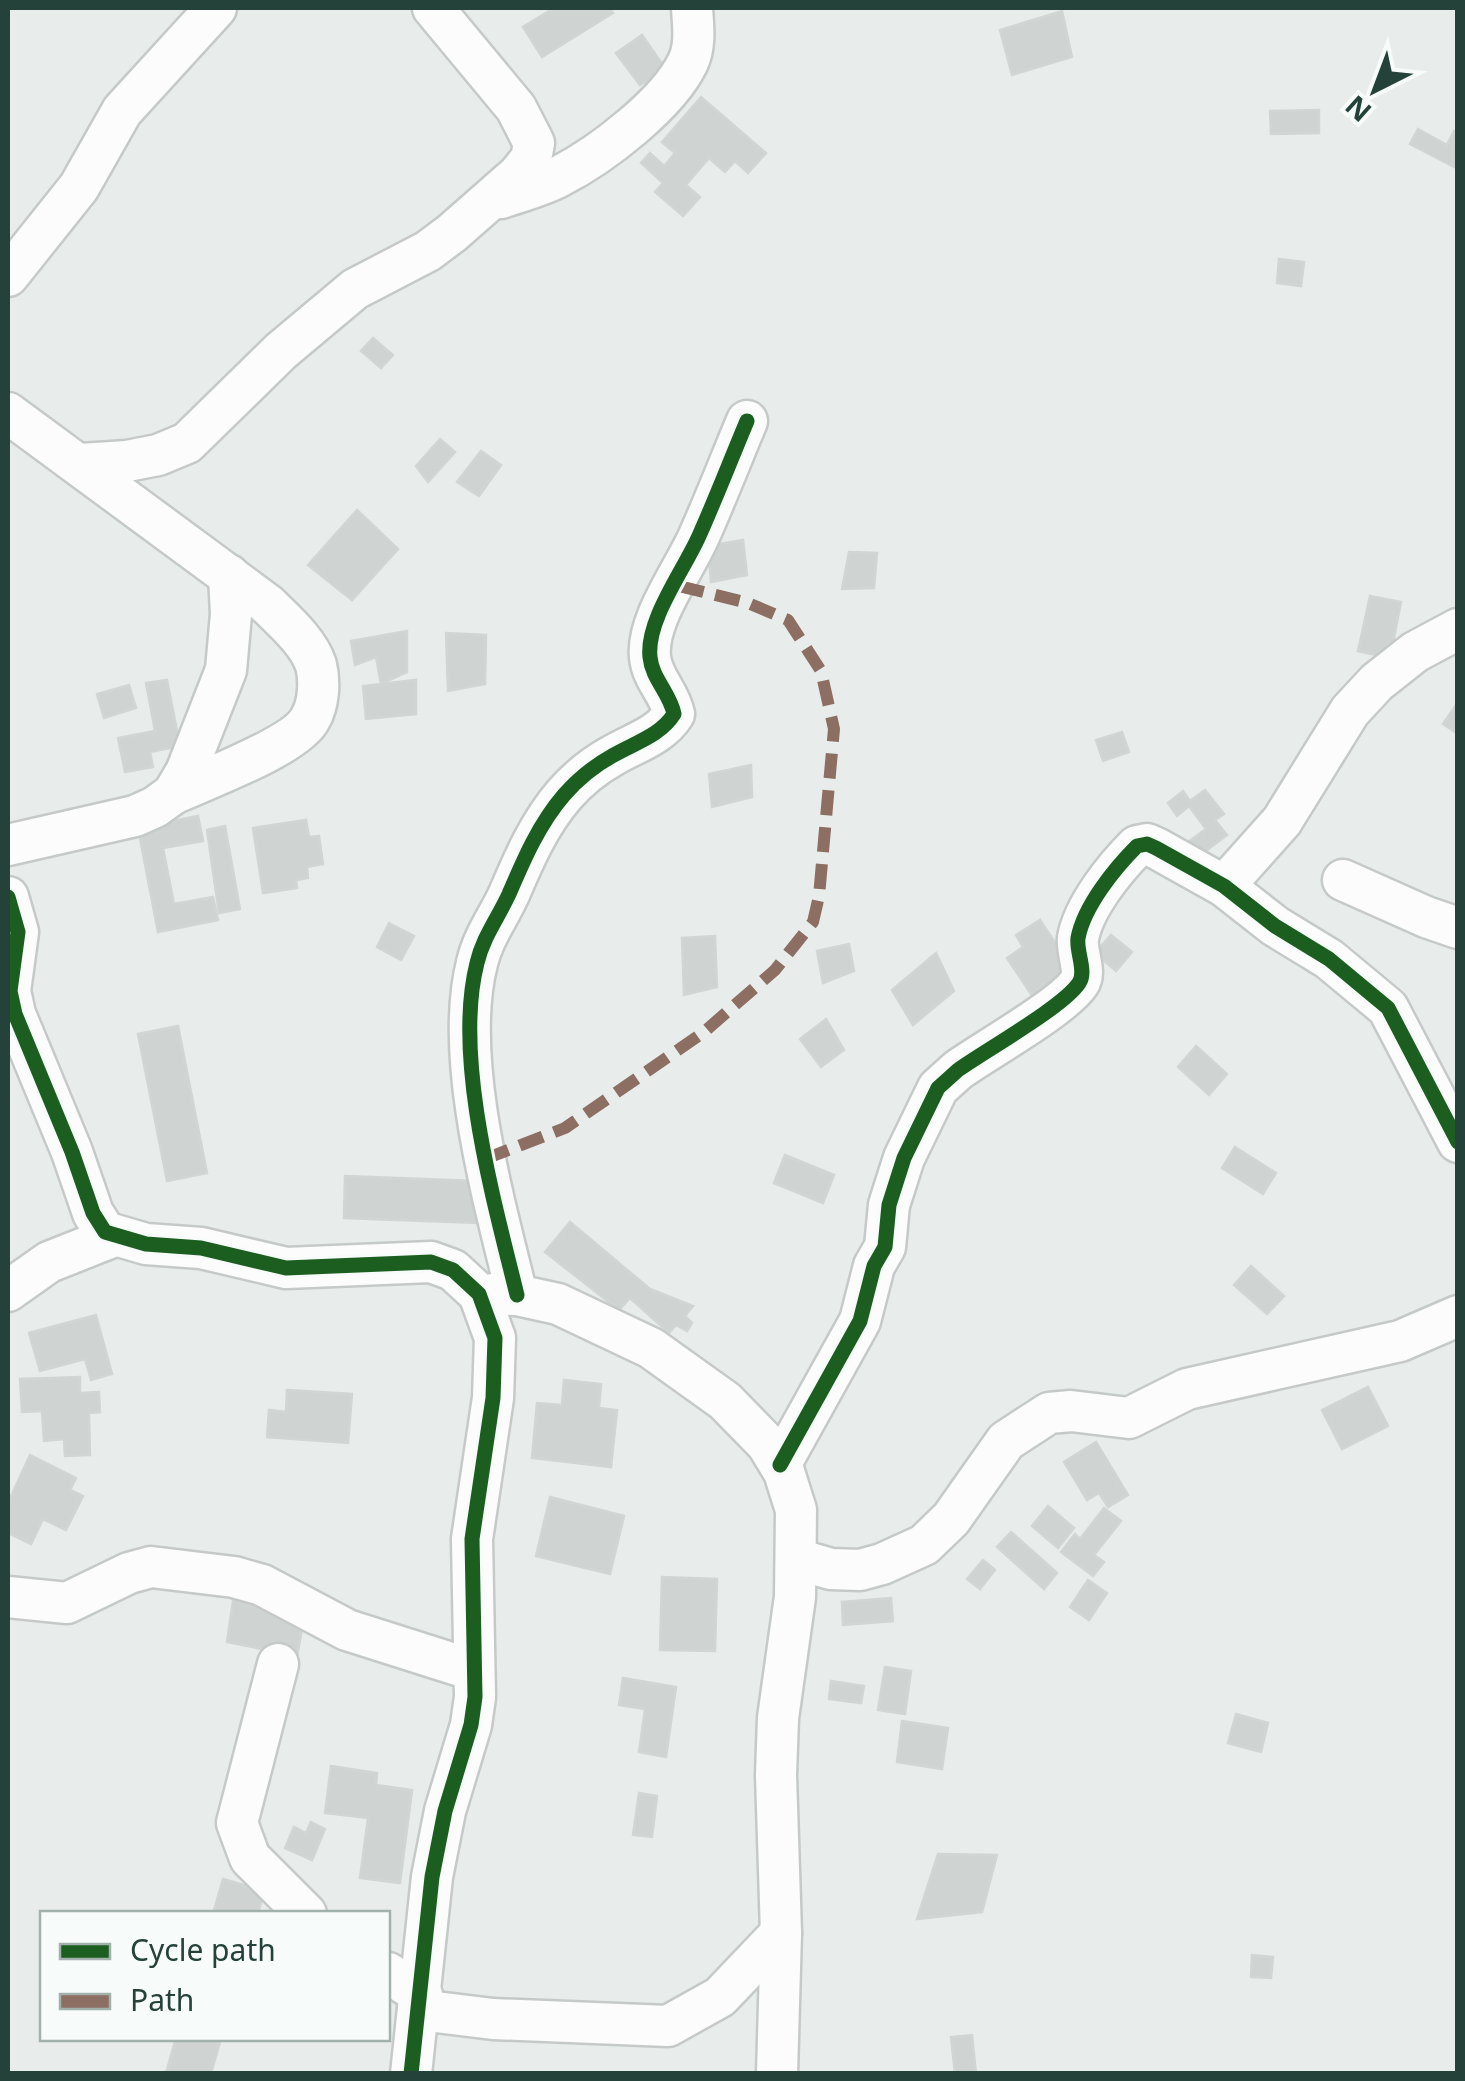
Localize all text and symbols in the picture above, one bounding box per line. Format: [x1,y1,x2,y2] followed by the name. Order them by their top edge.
[1325,40,1425,140] north arrow
[1336,88,1379,131] text: N
[40,1911,390,2041] legend
[130,1929,276,1970] text: Cycle path
[130,1979,194,2020] text: Path

